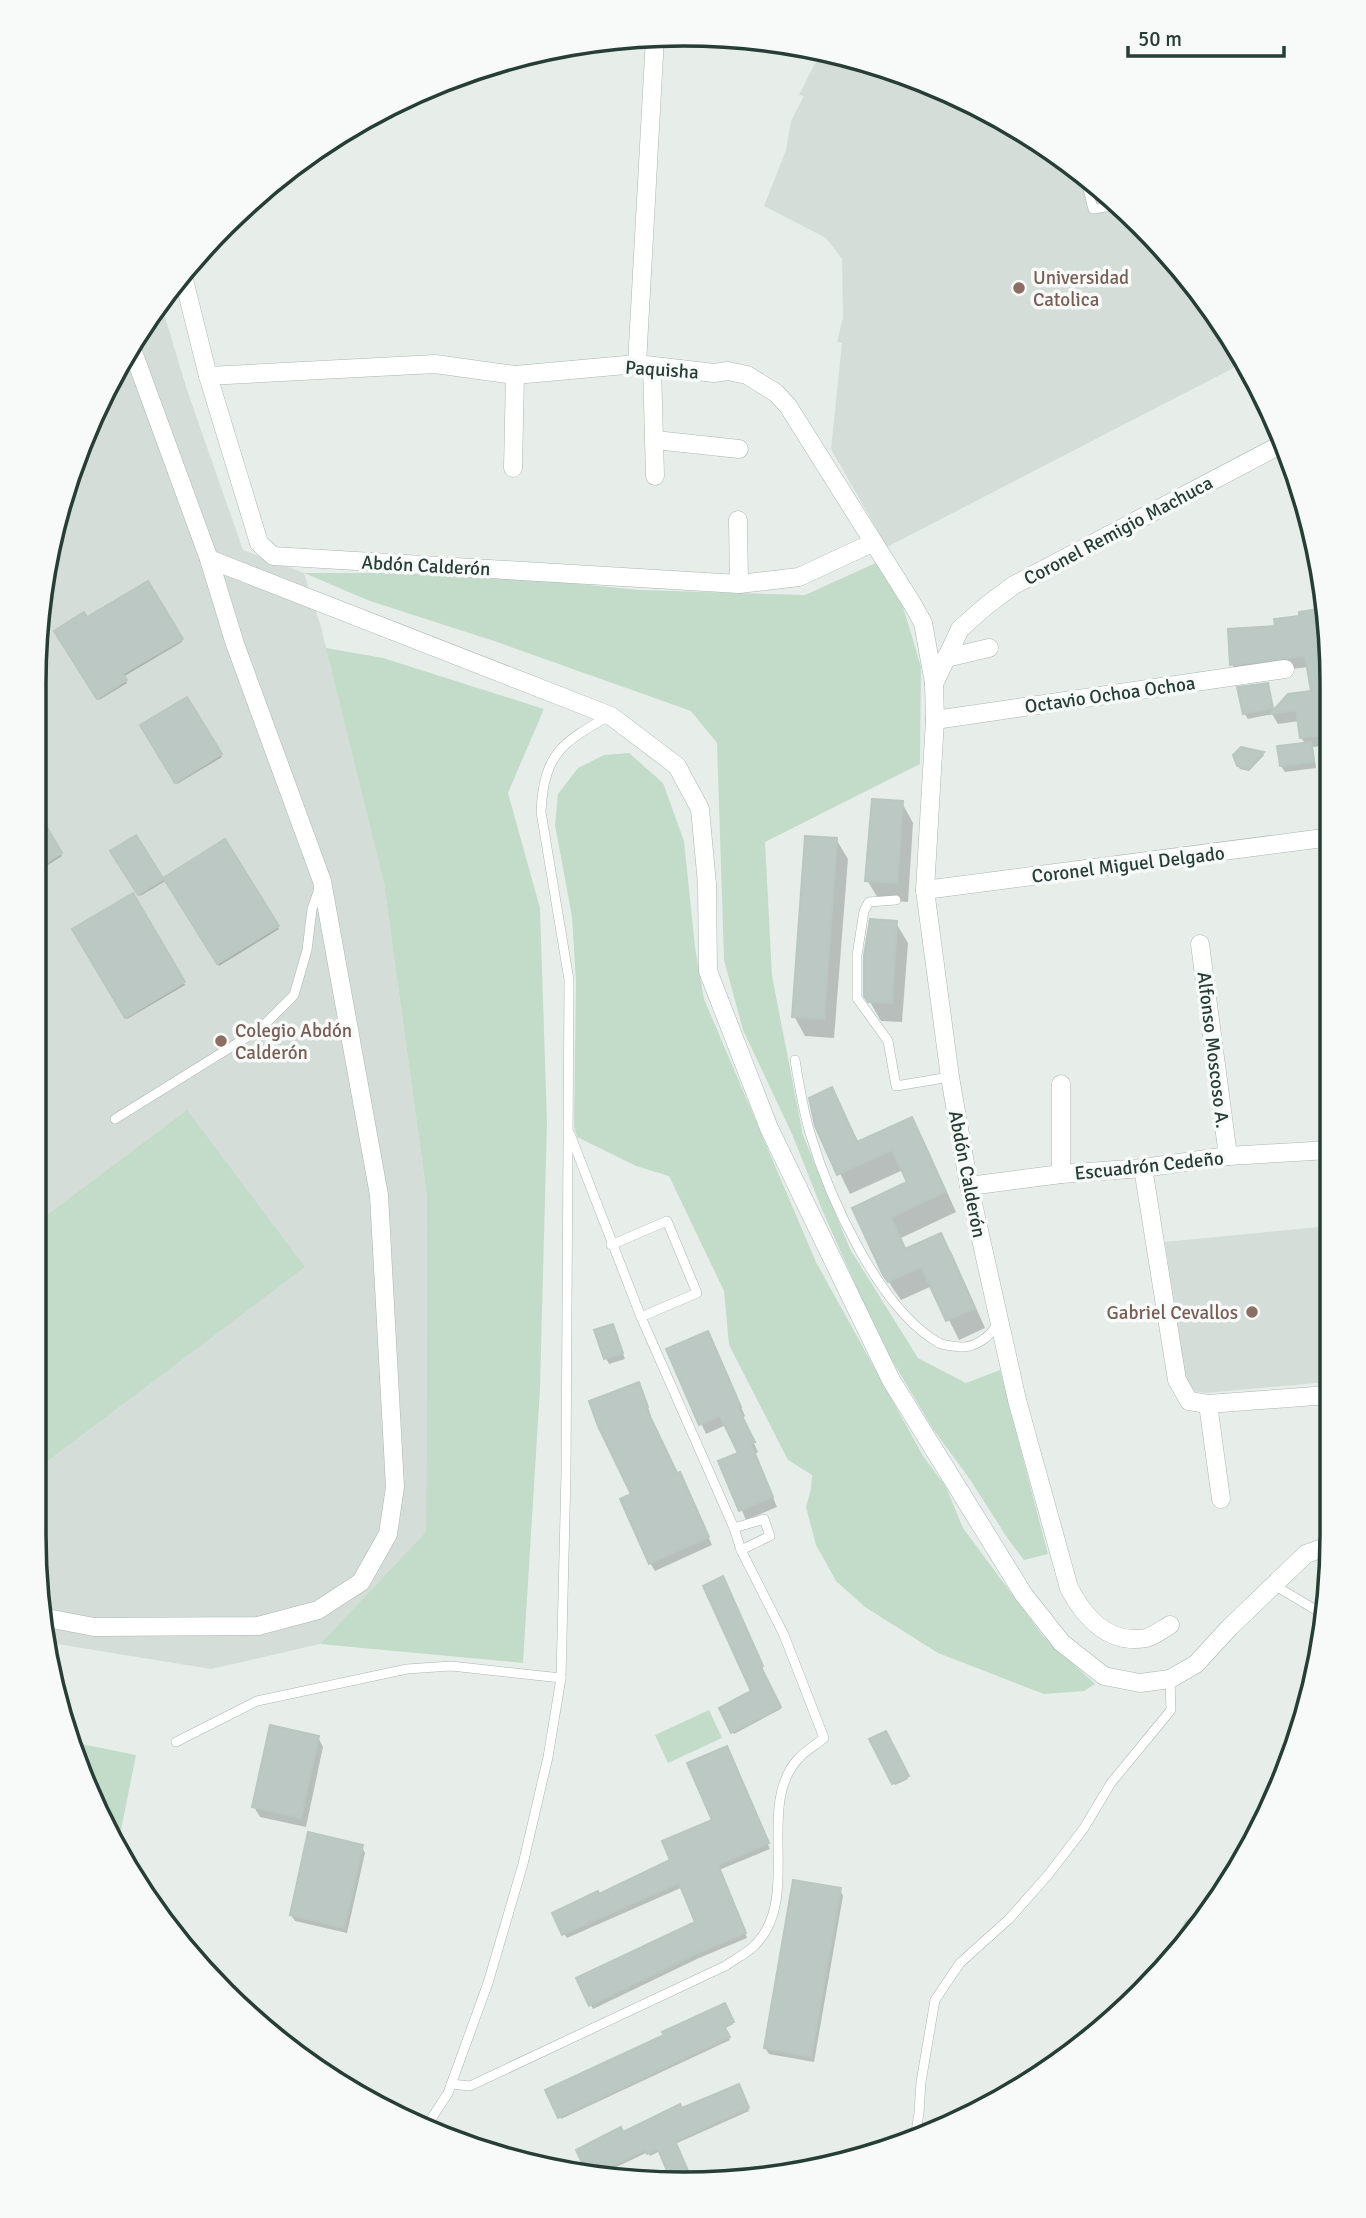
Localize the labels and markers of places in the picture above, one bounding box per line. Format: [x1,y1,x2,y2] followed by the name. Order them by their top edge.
[1033,266,1129,312] place label: Universidad Catolica
[1011,280,1027,296] marker: Universidad Catolica
[235,1019,352,1065] place label: Colegio Abdón Calderón
[213,1033,229,1049] marker: Colegio Abdón Calderón
[1107,1301,1238,1325] place label: Gabriel Cevallos
[1244,1304,1260,1320] marker: Gabriel Cevallos

